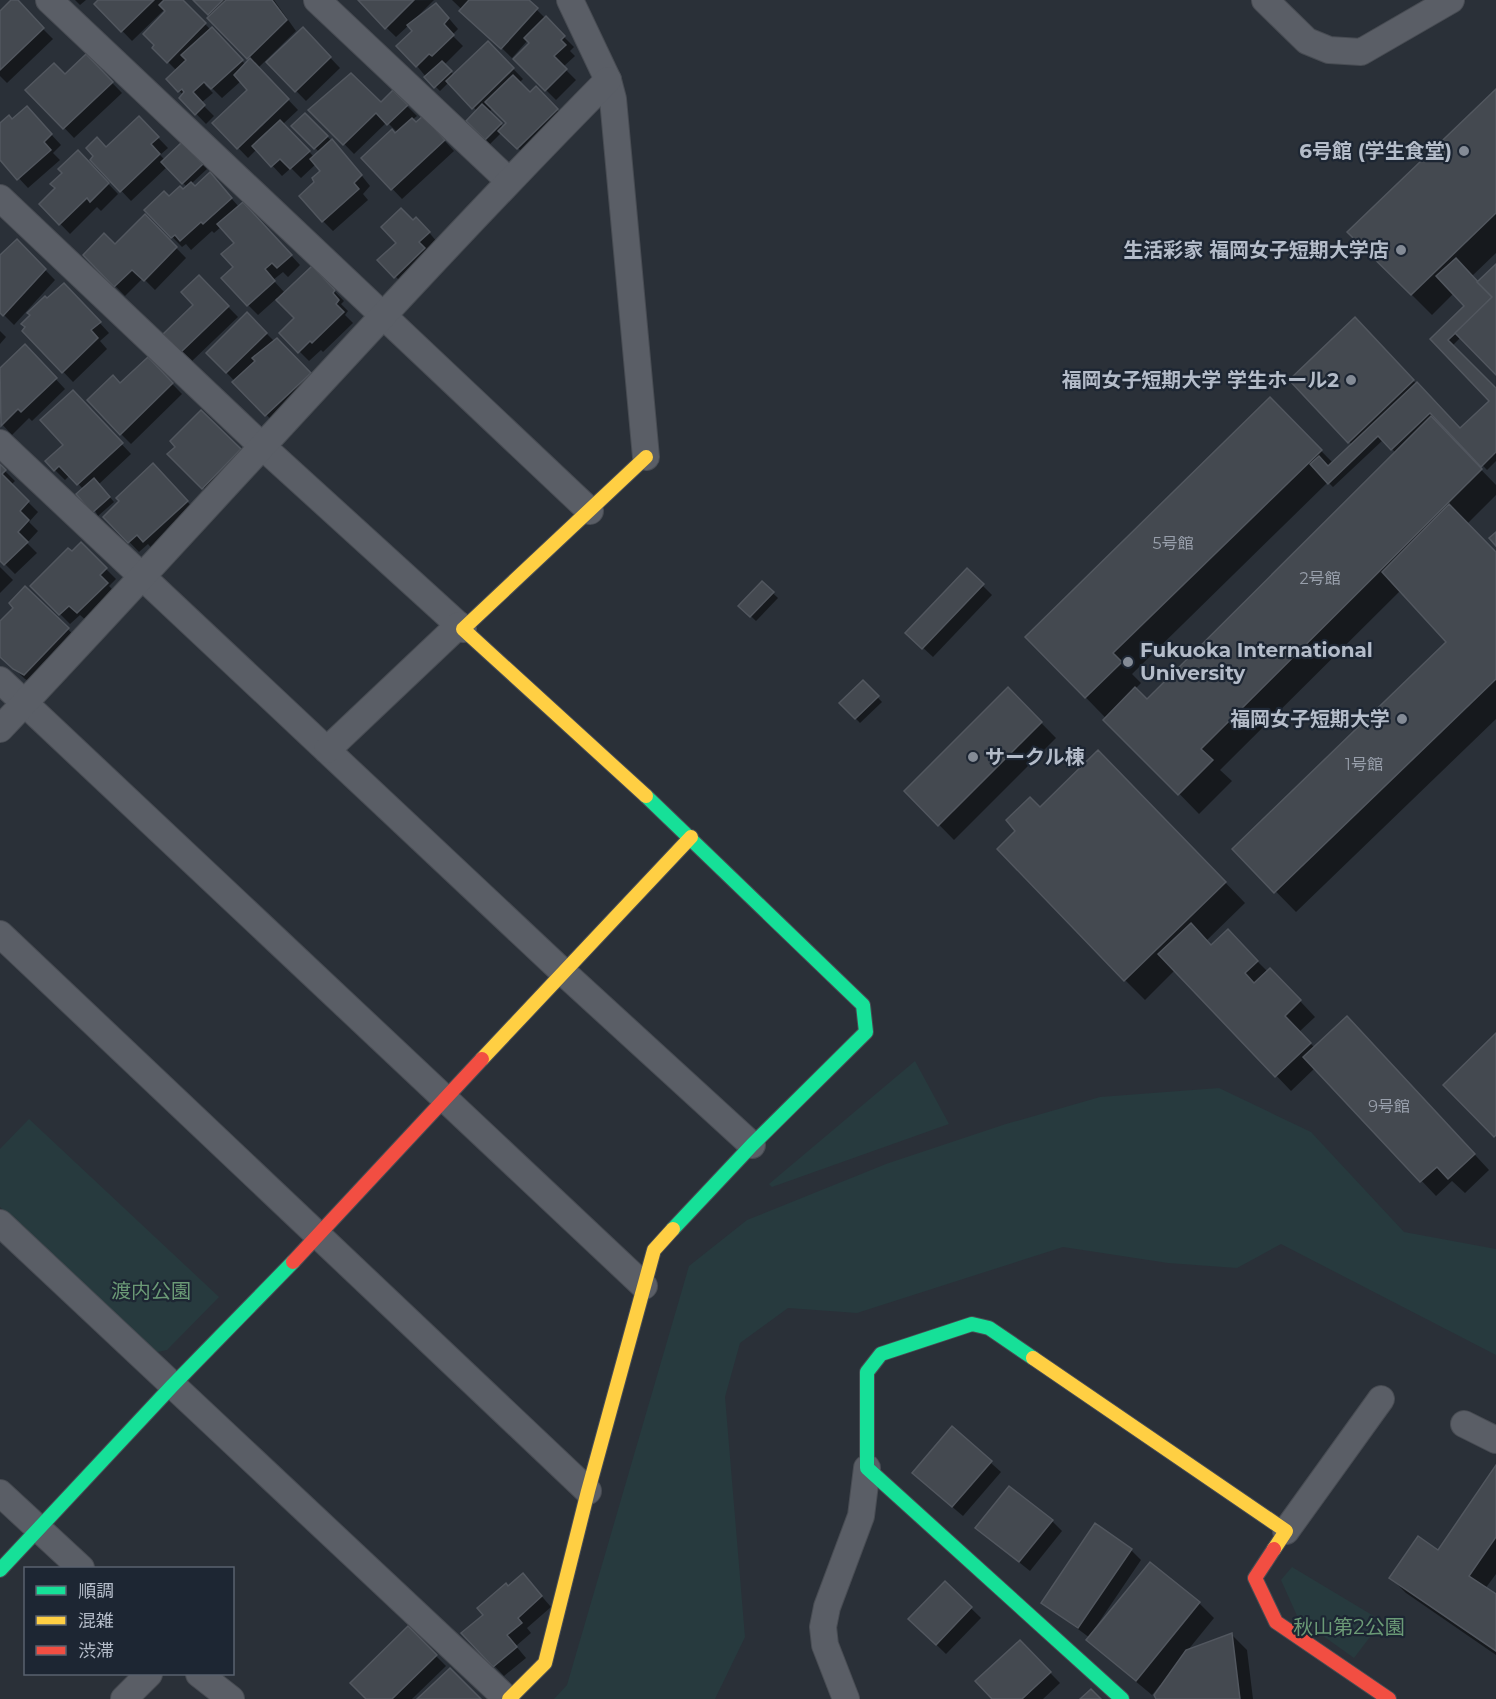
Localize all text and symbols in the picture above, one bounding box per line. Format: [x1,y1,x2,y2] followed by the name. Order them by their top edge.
[1299,139,1452,163] place label: 6号館 (学生食堂)
[1457,144,1471,158] marker: 6号館 (学生食堂)
[1123,238,1389,262] place label: 生活彩家 福岡女子短期大学店
[1394,243,1408,257] marker: 生活彩家 福岡女子短期大学店
[1062,368,1339,392] place label: 福岡女子短期大学 学生ホール2
[1344,373,1358,387] marker: 福岡女子短期大学 学生ホール2
[1152,534,1194,553] house number: 5号館
[1299,569,1341,588] house number: 2号館
[1140,638,1373,685] place label: Fukuoka International University
[1121,655,1135,669] marker: Fukuoka International University
[1230,707,1390,731] place label: 福岡女子短期大学
[1395,712,1409,726] marker: 福岡女子短期大学
[985,745,1084,769] place label: サークル棟
[966,750,980,764] marker: サークル棟
[1345,755,1383,774] house number: 1号館
[1368,1097,1410,1116] house number: 9号館
[111,1279,191,1303] park label: 渡内公園
[24,1567,234,1675] legend
[78,1580,114,1602] text: 順調
[78,1610,114,1632] text: 混雑
[1293,1615,1405,1639] park label: 秋山第2公園
[78,1640,114,1662] text: 渋滞

